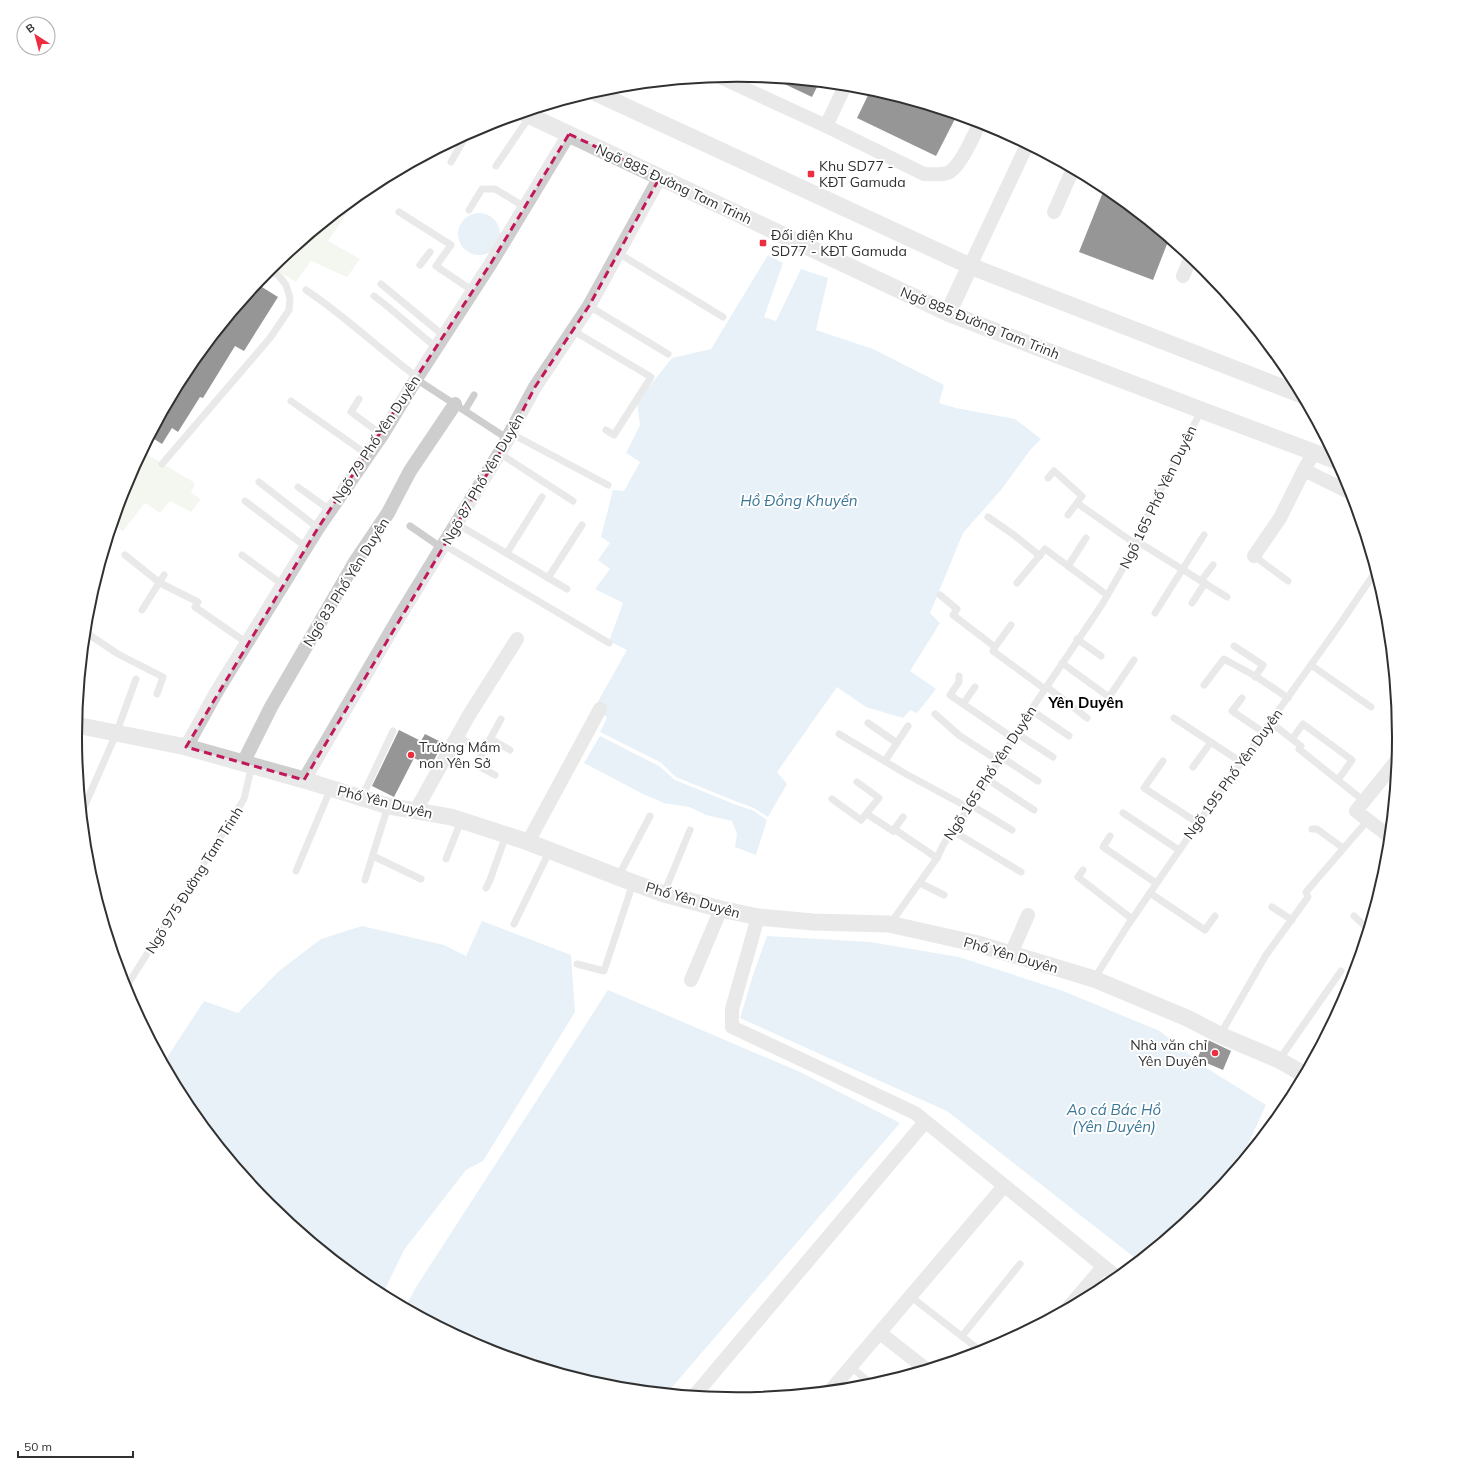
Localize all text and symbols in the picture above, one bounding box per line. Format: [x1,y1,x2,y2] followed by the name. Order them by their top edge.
[16,16,56,56] north arrow
[23,20,38,36] text: B
[593,140,755,228] street label: Ngõ 885 Đường Tam Trinh
[819,157,906,191] place label: Khu SD77 - KĐT Gamuda
[806,169,816,179] marker: Khu SD77 - KĐT Gamuda
[771,226,907,260] place label: Đối diện Khu SD77 - KĐT Gamuda
[758,238,768,248] marker: Đối diện Khu SD77 - KĐT Gamuda
[898,283,1062,363] street label: Ngõ 885 Đường Tam Trinh
[328,372,424,506] street label: Ngõ 79 Phố Yên Duyên
[438,410,528,548] street label: Ngõ 87 Phố Yên Duyên
[1116,423,1200,571] street label: Ngõ 165 Phố Yên Duyên
[740,491,858,510] water label: Hồ Đồng Khuyến
[299,514,393,650] street label: Ngõ 83 Phố Yên Duyên
[1047,693,1124,712] district label: Yên Duyên
[940,702,1040,844] street label: Ngõ 165 Phố Yên Duyên
[1180,705,1286,843] street label: Ngõ 195 Phố Yên Duyên
[419,738,501,772] place label: Trường Mầm non Yên Sở
[406,750,416,760] marker: Trường Mầm non Yên Sở
[336,781,434,823] street label: Phố Yên Duyên
[141,803,247,957] street label: Ngõ 975 Đường Tam Trinh
[644,878,742,922] street label: Phố Yên Duyên
[962,933,1060,977] street label: Phố Yên Duyên
[1130,1036,1208,1070] place label: Nhà văn chỉ Yên Duyên
[1210,1048,1220,1058] marker: Nhà văn chỉ Yên Duyên
[1066,1100,1162,1136] water label: Ao cá Bác Hồ (Yên Duyên)
[18,1433,133,1459] scale bar
[24,1439,52,1454] text: 50 m

